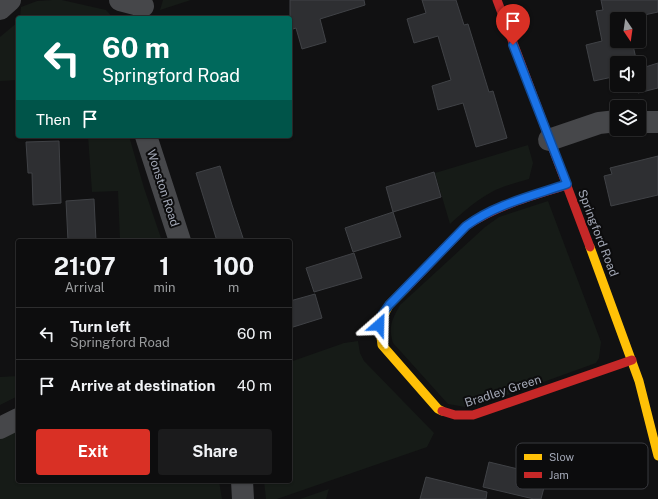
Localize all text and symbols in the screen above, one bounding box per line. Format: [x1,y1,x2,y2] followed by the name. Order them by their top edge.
[496,4,530,45] pin
[502,10,524,32] icon: arrive
[610,12,646,48] north arrow
[610,12,646,136] map controls
[102,31,170,64] text: 60 m
[36,32,88,84] icon: left
[610,56,646,92] button: sound
[102,65,240,86] text: Springford Road
[610,100,646,136] button: layers
[79,108,101,130] icon: arrive
[36,111,71,128] text: Then
[144,148,182,228] street label: Wonston Road
[575,188,621,278] street label: Springford Road
[54,252,116,280] text: 21:07
[159,252,170,280] text: 1
[213,252,254,280] text: 100
[65,280,105,295] text: Arrival
[153,280,175,295] text: min
[228,280,239,295] text: m
[358,304,400,346] position arrow
[70,318,131,335] text: Turn left
[36,323,58,345] icon: left
[237,325,272,342] text: 60 m
[70,335,170,350] text: Springford Road
[463,372,543,410] street label: Bradley Green
[36,375,58,397] icon: arrive
[70,377,215,394] text: Arrive at destination
[237,377,272,394] text: 40 m
[36,429,150,475] button: Exit
[158,429,272,475] button: Share
[516,443,648,489] legend
[549,451,575,463] text: Slow
[549,469,569,481] text: Jam

